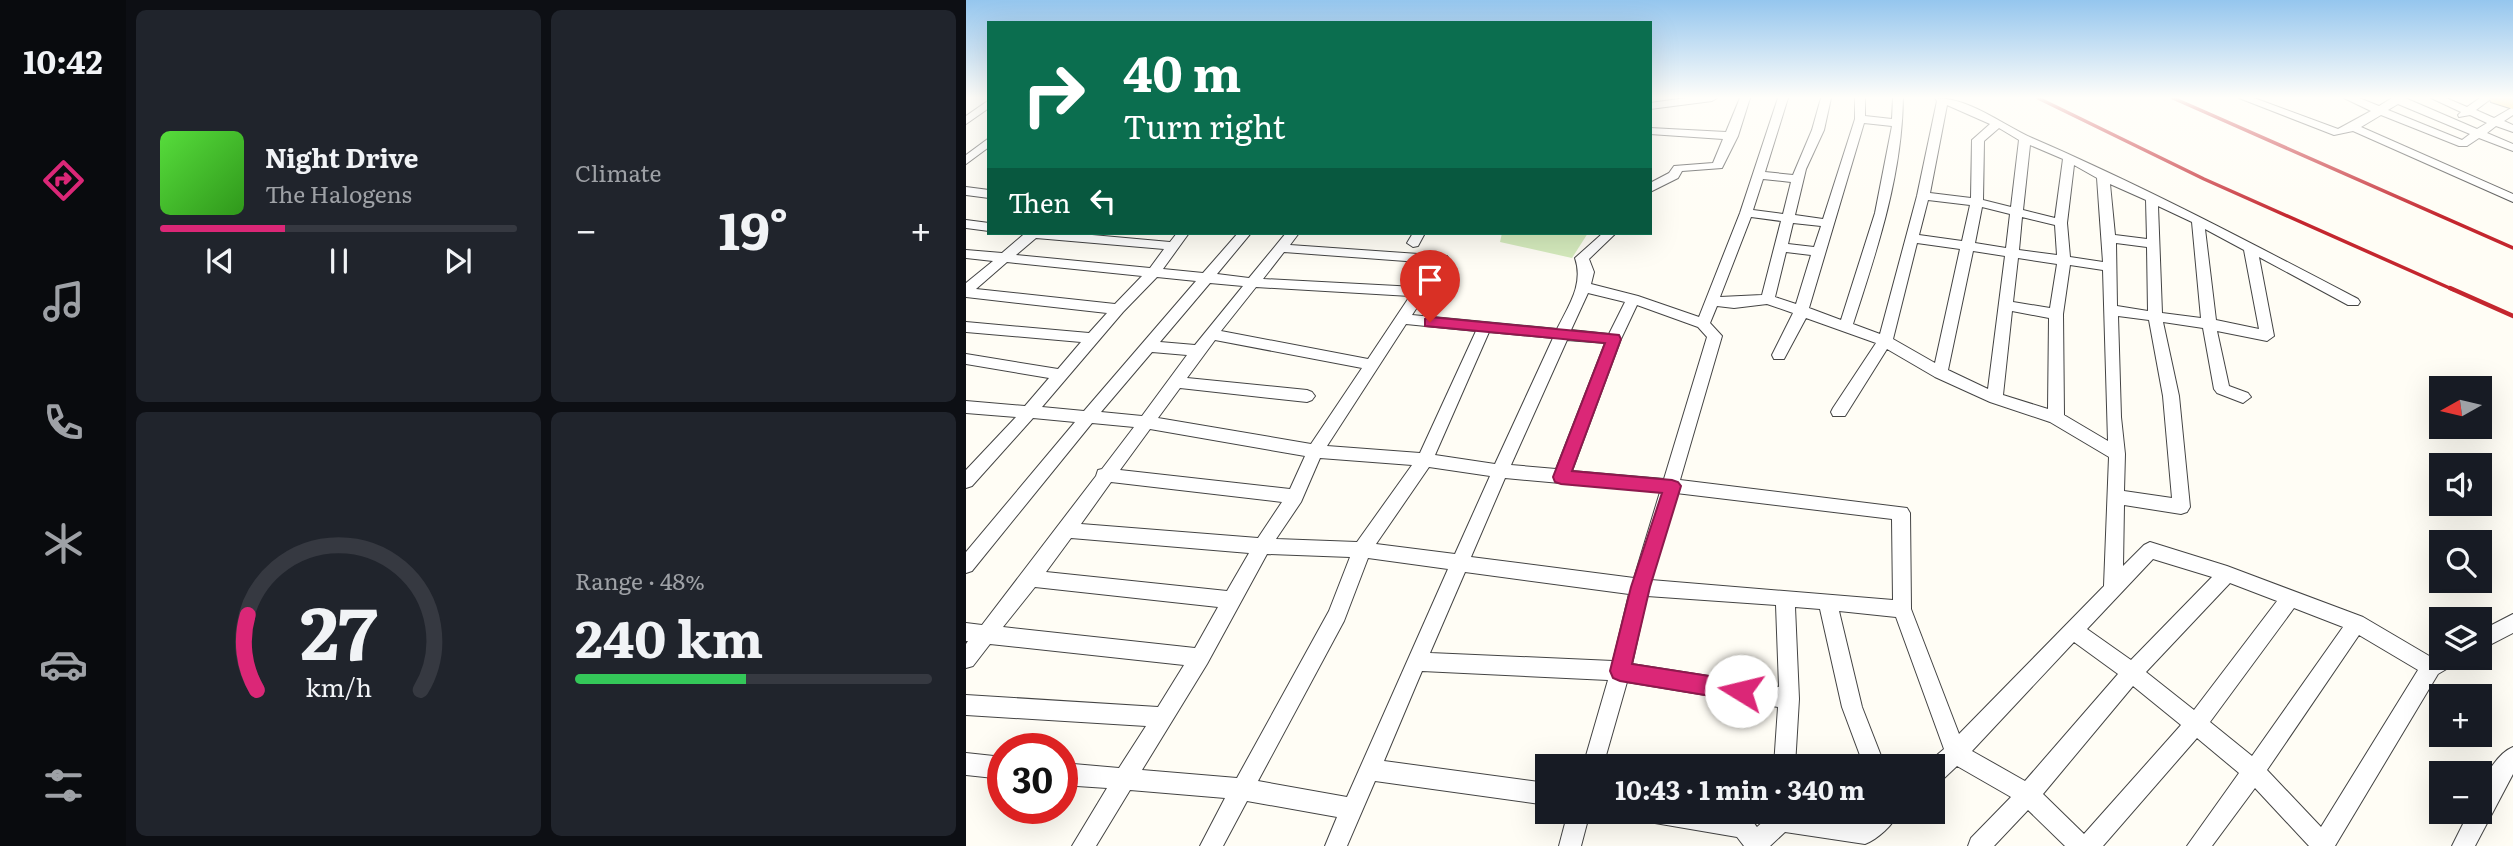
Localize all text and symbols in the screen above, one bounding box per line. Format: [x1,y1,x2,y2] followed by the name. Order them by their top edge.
[1123,34,1241,107] text: 40 m
[23,36,103,84] text: 10:42
[1008,49,1099,140] icon: right
[1123,101,1285,149] text: Turn right
[265,137,419,176] text: Night Drive
[575,155,661,189] text: Climate
[39,156,88,205] icon: directions
[265,176,412,210] text: The Halogens
[1008,182,1070,221] text: Then
[1084,182,1122,220] icon: left
[719,189,788,266] text: 19°
[575,199,597,256] text: −
[910,199,932,256] text: +
[201,242,239,280] icon: previous
[320,242,358,280] icon: pause
[439,242,477,280] icon: next
[1400,250,1460,322] pin
[1411,261,1449,299] icon: arrive
[39,277,88,326] icon: music
[2429,376,2492,439] north arrow
[2429,376,2492,824] map controls
[39,398,88,447] icon: phone
[2429,453,2492,516] button: sound
[39,519,88,568] icon: climate
[2429,530,2492,593] button: search
[575,563,705,597] text: Range · 48%
[300,574,378,682] text: 27
[575,597,763,674] text: 240 km
[2429,607,2492,670] button: layers
[39,640,88,689] icon: car
[1704,654,1778,728] position arrow
[305,668,372,705] text: km/h
[2429,684,2492,747] button: +
[987,733,1078,824] speed limit sign: 30
[39,761,88,810] icon: filters
[2429,761,2492,824] button: −
[1615,769,1865,808] text: 10:43 · 1 min · 340 m

